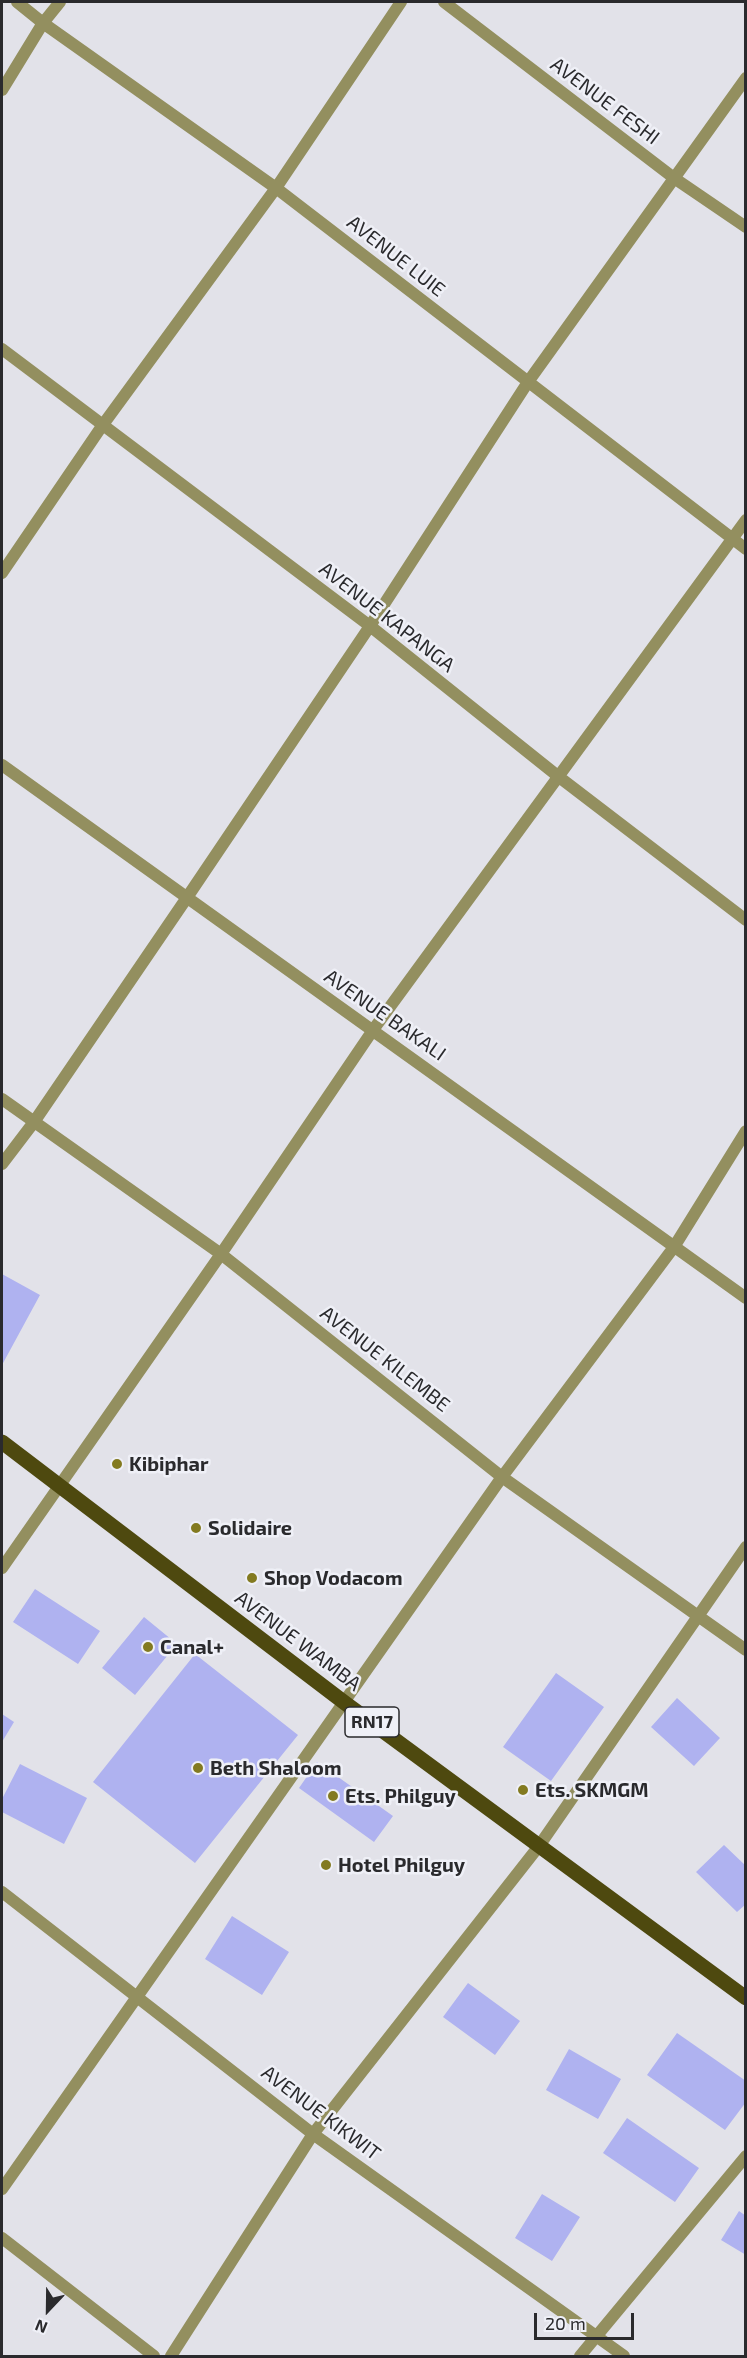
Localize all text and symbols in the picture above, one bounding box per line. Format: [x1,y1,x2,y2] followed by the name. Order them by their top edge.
[546,52,664,150] street label: AVENUE FESHI
[342,210,450,302] street label: AVENUE LUIE
[315,557,459,677] street label: AVENUE KAPANGA
[320,964,450,1066] street label: AVENUE BAKALI
[315,1301,455,1417] street label: AVENUE KILEMBE
[129,1452,209,1476] place label: Kibiphar
[110,1457,124,1471] marker: Kibiphar
[208,1516,292,1540] place label: Solidaire
[189,1521,203,1535] marker: Solidaire
[264,1566,403,1590] place label: Shop Vodacom
[245,1571,259,1585] marker: Shop Vodacom
[230,1586,366,1696] street label: AVENUE WAMBA
[160,1635,224,1659] place label: Canal+
[141,1640,155,1654] marker: Canal+
[345,1707,399,1737] road number: RN17
[210,1756,342,1780] place label: Beth Shaloom
[191,1761,205,1775] marker: Beth Shaloom
[535,1778,649,1802] place label: Ets. SKMGM
[516,1783,530,1797] marker: Ets. SKMGM
[345,1784,456,1808] place label: Ets. Philguy
[326,1789,340,1803] marker: Ets. Philguy
[338,1853,465,1877] place label: Hotel Philguy
[319,1858,333,1872] marker: Hotel Philguy
[257,2060,385,2166] street label: AVENUE KIKWIT
[18,2280,78,2340] north arrow
[537,2301,638,2339] scale bar
[545,2312,586,2334] text: 20 m
[32,2316,50,2338] text: N

